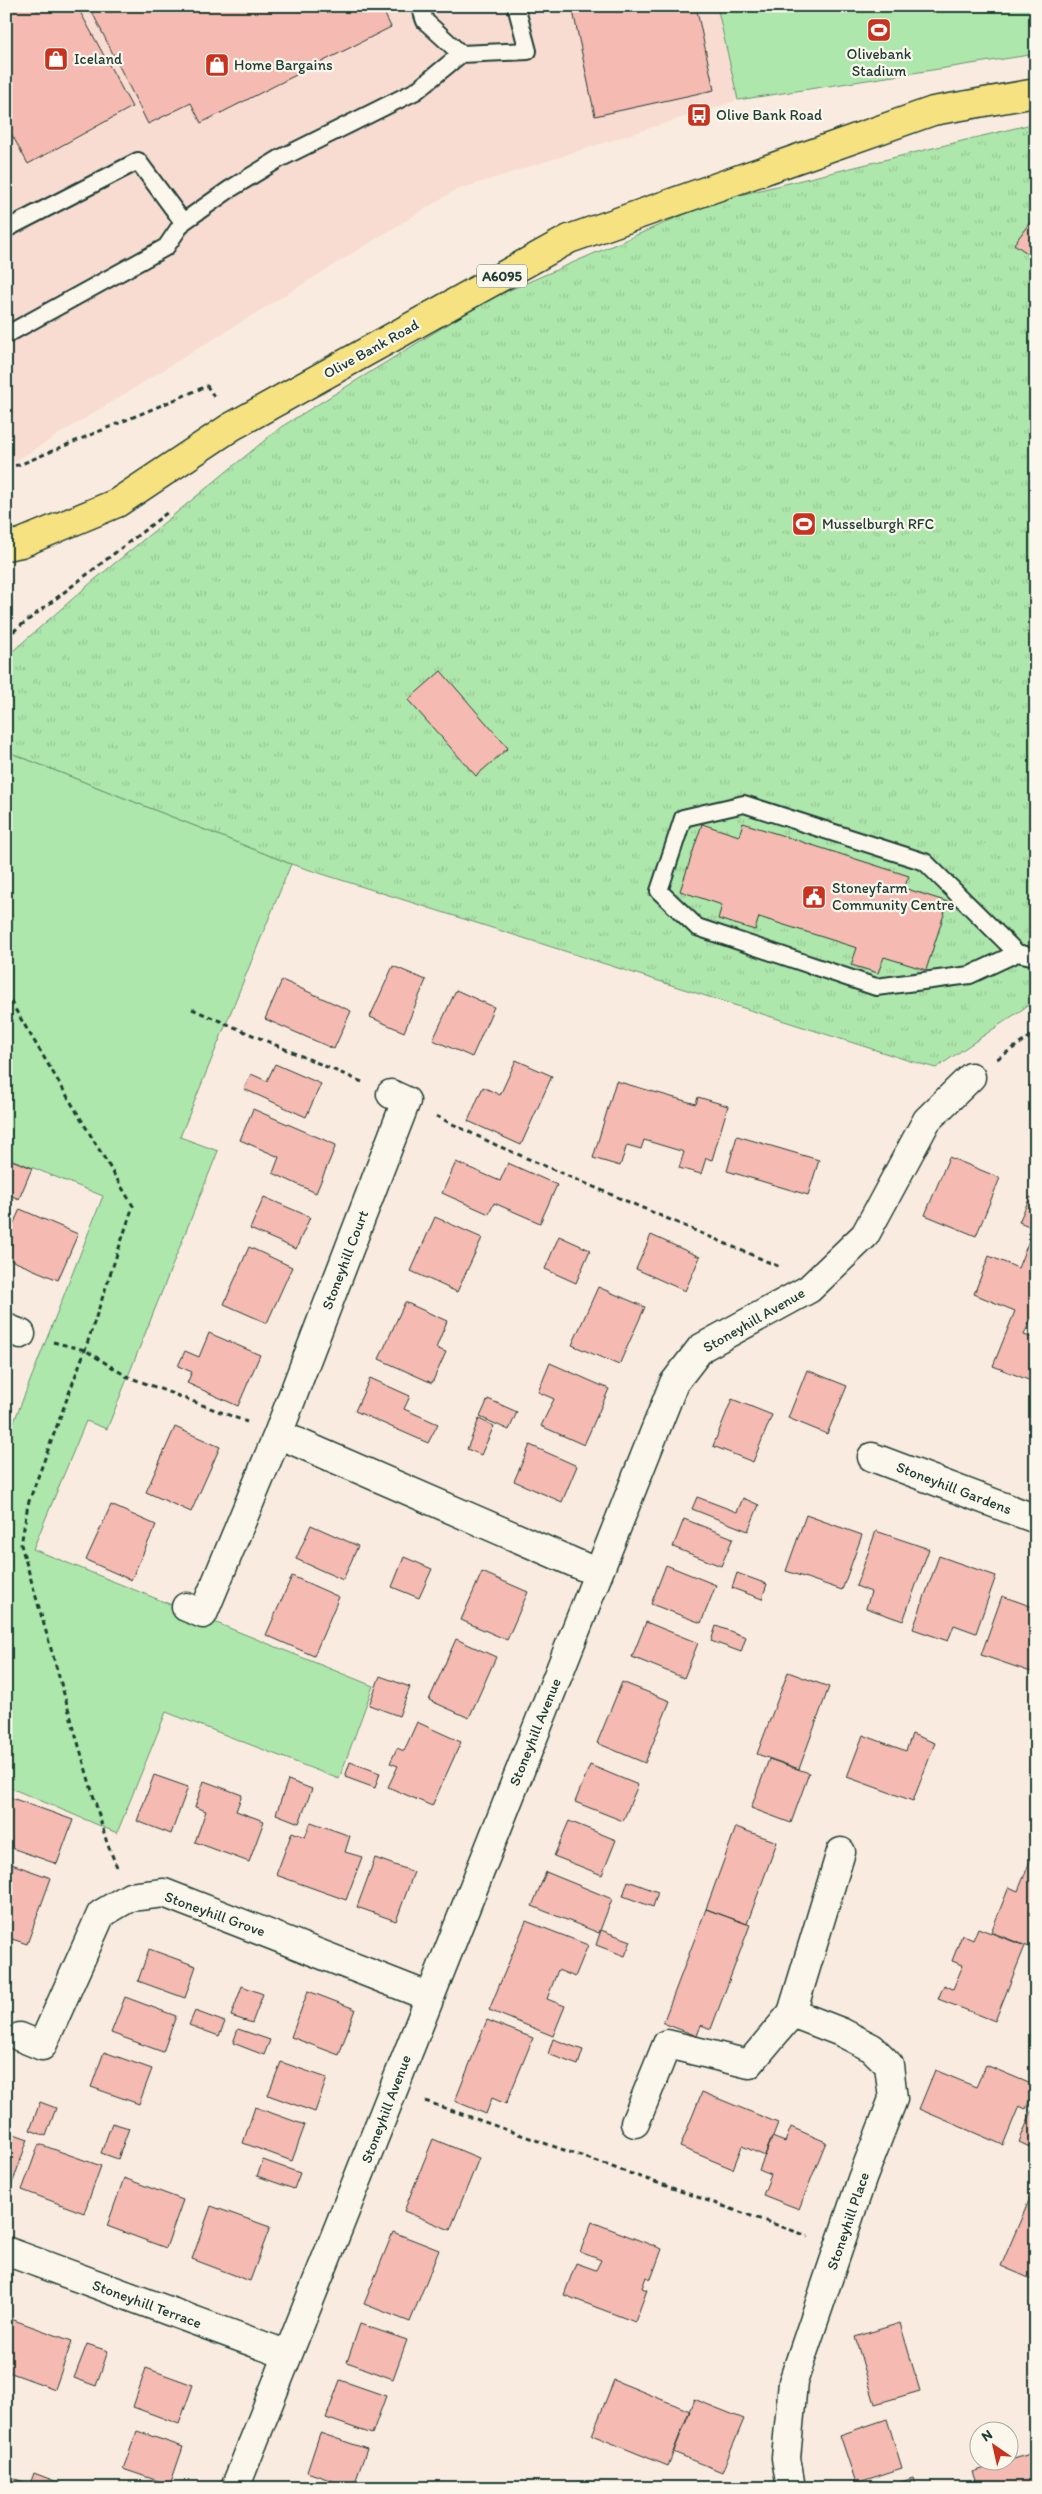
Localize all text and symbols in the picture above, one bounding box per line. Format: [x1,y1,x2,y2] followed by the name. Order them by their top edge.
[866,17,892,43] sports icon: Olivebank Stadium
[847,45,912,80] place label: Olivebank Stadium
[43,46,69,72] shop icon: Iceland
[74,50,123,68] place label: Iceland
[204,52,230,78] shop icon: Home Bargains
[234,56,333,74] place label: Home Bargains
[686,102,712,128] bus stop icon: Olive Bank Road
[716,106,822,124] place label: Olive Bank Road
[477,264,527,288] road number: A6095
[320,315,422,383] street label: Olive Bank Road
[791,511,817,537] sports icon: Musselburgh RFC
[822,515,935,533] place label: Musselburgh RFC
[832,879,954,914] place label: Stoneyfarm Community Centre
[801,884,827,910] public building icon: Stoneyfarm Community Centre
[318,1207,372,1312] street label: Stoneyhill Court
[700,1284,808,1356] street label: Stoneyhill Avenue
[894,1458,1015,1518] street label: Stoneyhill Gardens
[505,1675,565,1789] street label: Stoneyhill Avenue
[162,1887,268,1941] street label: Stoneyhill Grove
[357,2052,415,2166] street label: Stoneyhill Avenue
[823,2170,873,2272] street label: Stoneyhill Place
[90,2276,204,2332] street label: Stoneyhill Terrace
[970,2422,1020,2472] north arrow
[978,2426,996,2445] text: N

